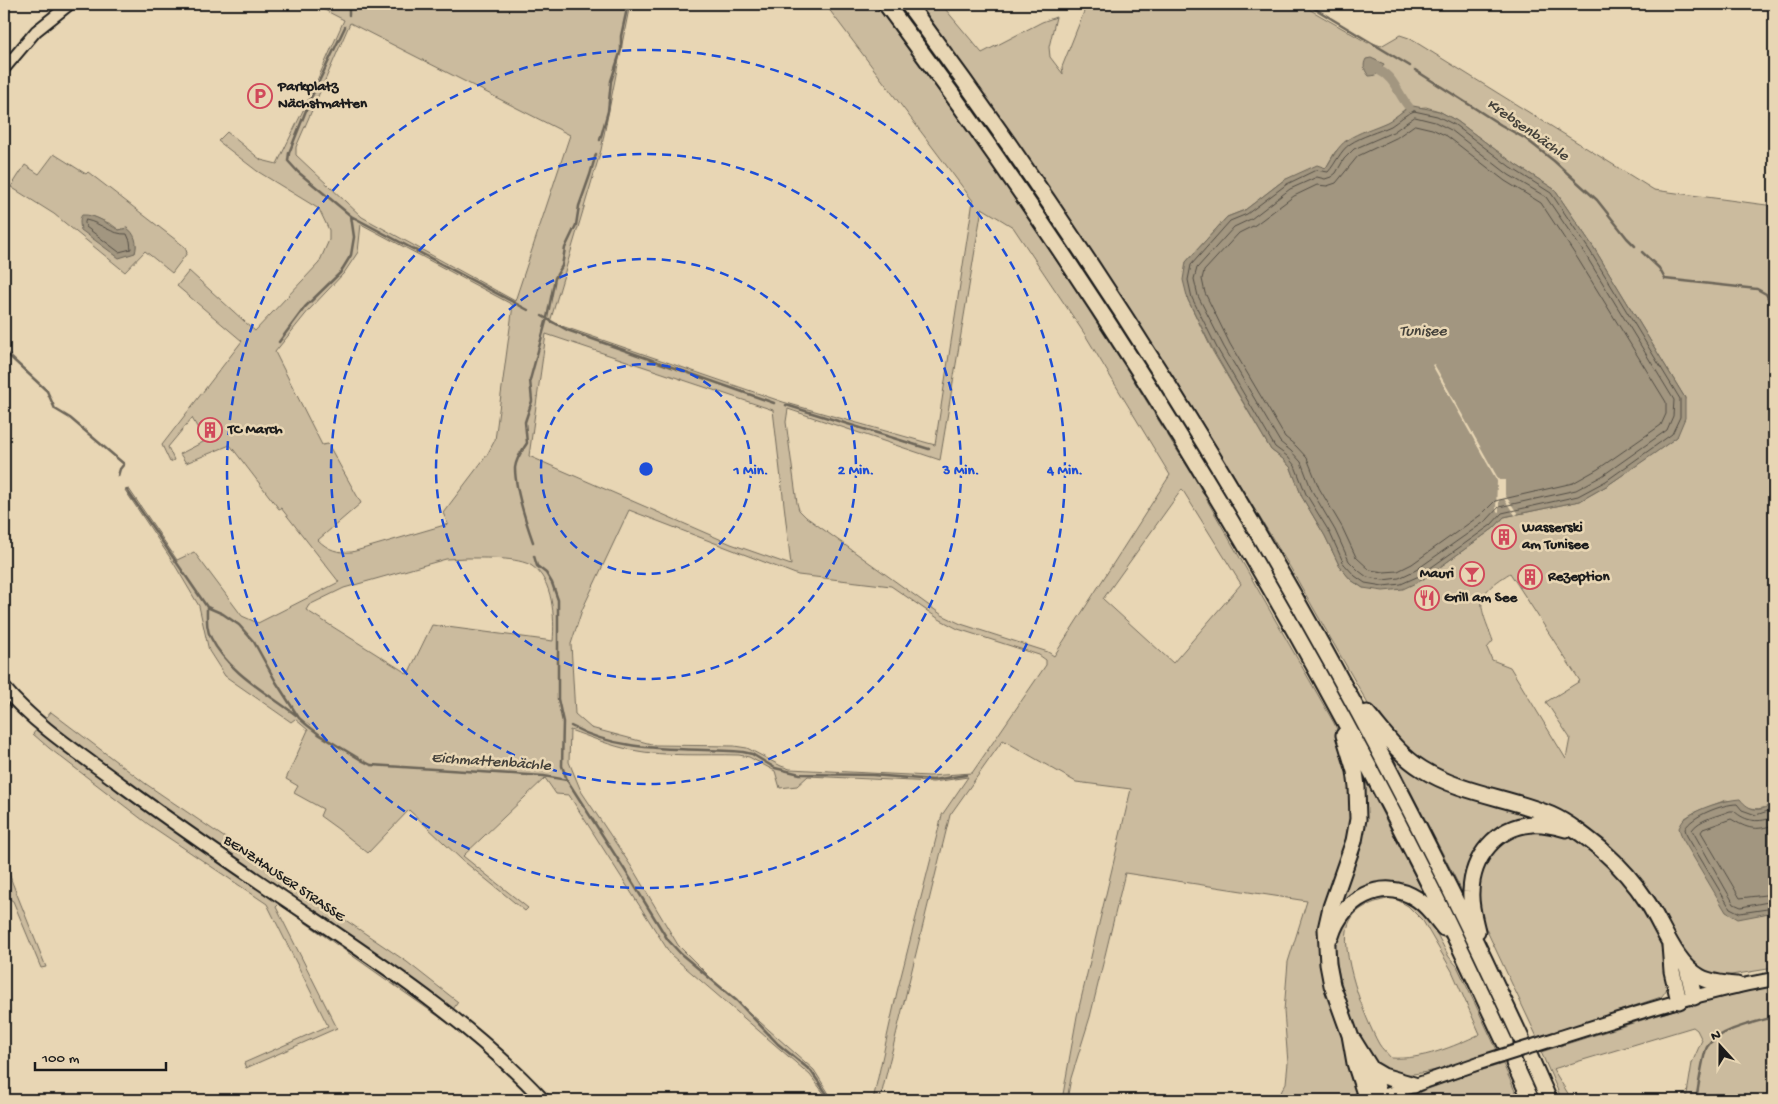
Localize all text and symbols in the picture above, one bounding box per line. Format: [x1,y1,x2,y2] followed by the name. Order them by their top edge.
[277,78,368,113] place label: Parkplatz Nächstmatten
[247,83,273,109] parking icon: Parkplatz Nächstmatten
[1482,96,1572,167] water label: Krebsenbächle
[1399,323,1447,342] water label: Tunisee
[197,417,223,443] building icon: TC March
[227,421,283,439] place label: TC March
[637,460,655,478] centre of rings
[732,462,769,480] text: 1 Min.
[838,462,874,480] text: 2 Min.
[942,462,979,480] text: 3 Min.
[1046,462,1083,480] text: 4 Min.
[1521,519,1590,554] place label: Wasserski am Tunisee
[1491,524,1517,550] building icon: Wasserski am Tunisee
[1459,561,1485,587] bar icon: Mauri
[1517,564,1543,590] building icon: Rezeption
[1420,565,1454,583] place label: Mauri
[1547,568,1610,586] place label: Rezeption
[1414,585,1440,611] restaurant icon: Grill am See
[1444,589,1518,607] place label: Grill am See
[431,749,552,777] water label: Eichmattenbächle
[219,831,349,927] street label: BENZHAUSER STRASSE
[1696,1022,1746,1072] north arrow
[1709,1027,1724,1046] text: N
[35,1039,166,1071] scale bar
[41,1050,80,1068] text: 100 m

